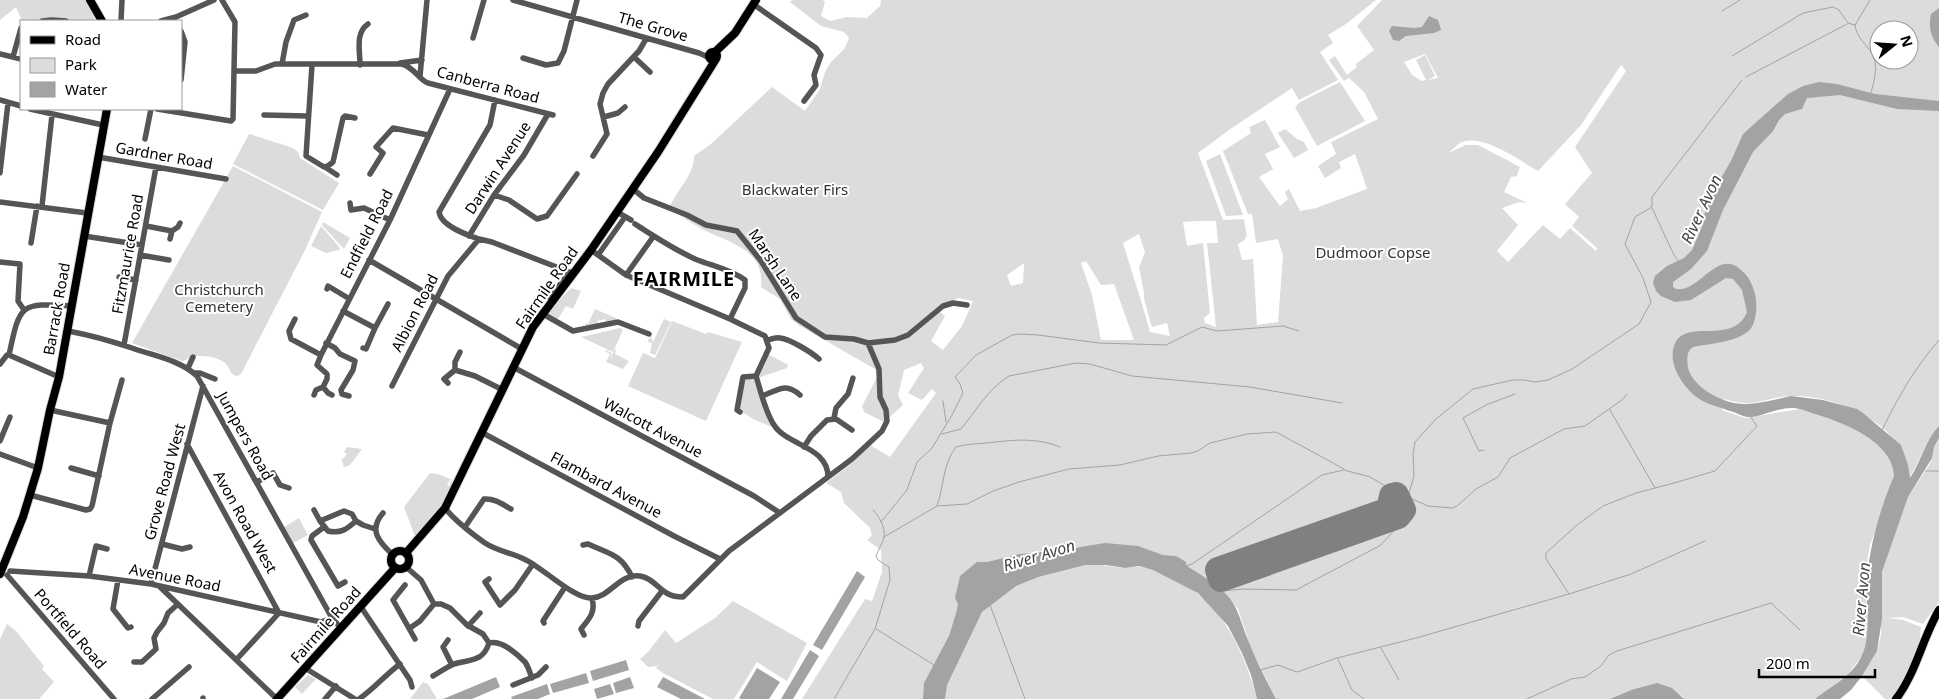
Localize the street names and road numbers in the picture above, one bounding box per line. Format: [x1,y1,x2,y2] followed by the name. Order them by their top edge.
[616,7,690,46] street label: The Grove
[435,61,542,107] street label: Canberra Road
[460,117,535,218] street label: Darwin Avenue
[114,137,214,173] street label: Gardner Road
[335,186,397,281] street label: Endfield Road
[107,192,147,315] street label: Fitzmaurice Road
[744,225,807,304] street label: Marsh Lane
[510,242,582,333] street label: Fairmile Road
[38,261,74,357] street label: Barrack Road
[386,270,442,355] street label: Albion Road
[212,386,278,483] street label: Jumpers Road
[600,393,707,462] street label: Walcott Avenue
[139,421,189,542] street label: Grove Road West
[547,446,666,522] street label: Flambard Avenue
[209,467,283,577] street label: Avon Road West
[128,558,223,596] street label: Avenue Road
[286,582,365,667] street label: Fairmile Road
[30,584,111,673] street label: Portfield Road

